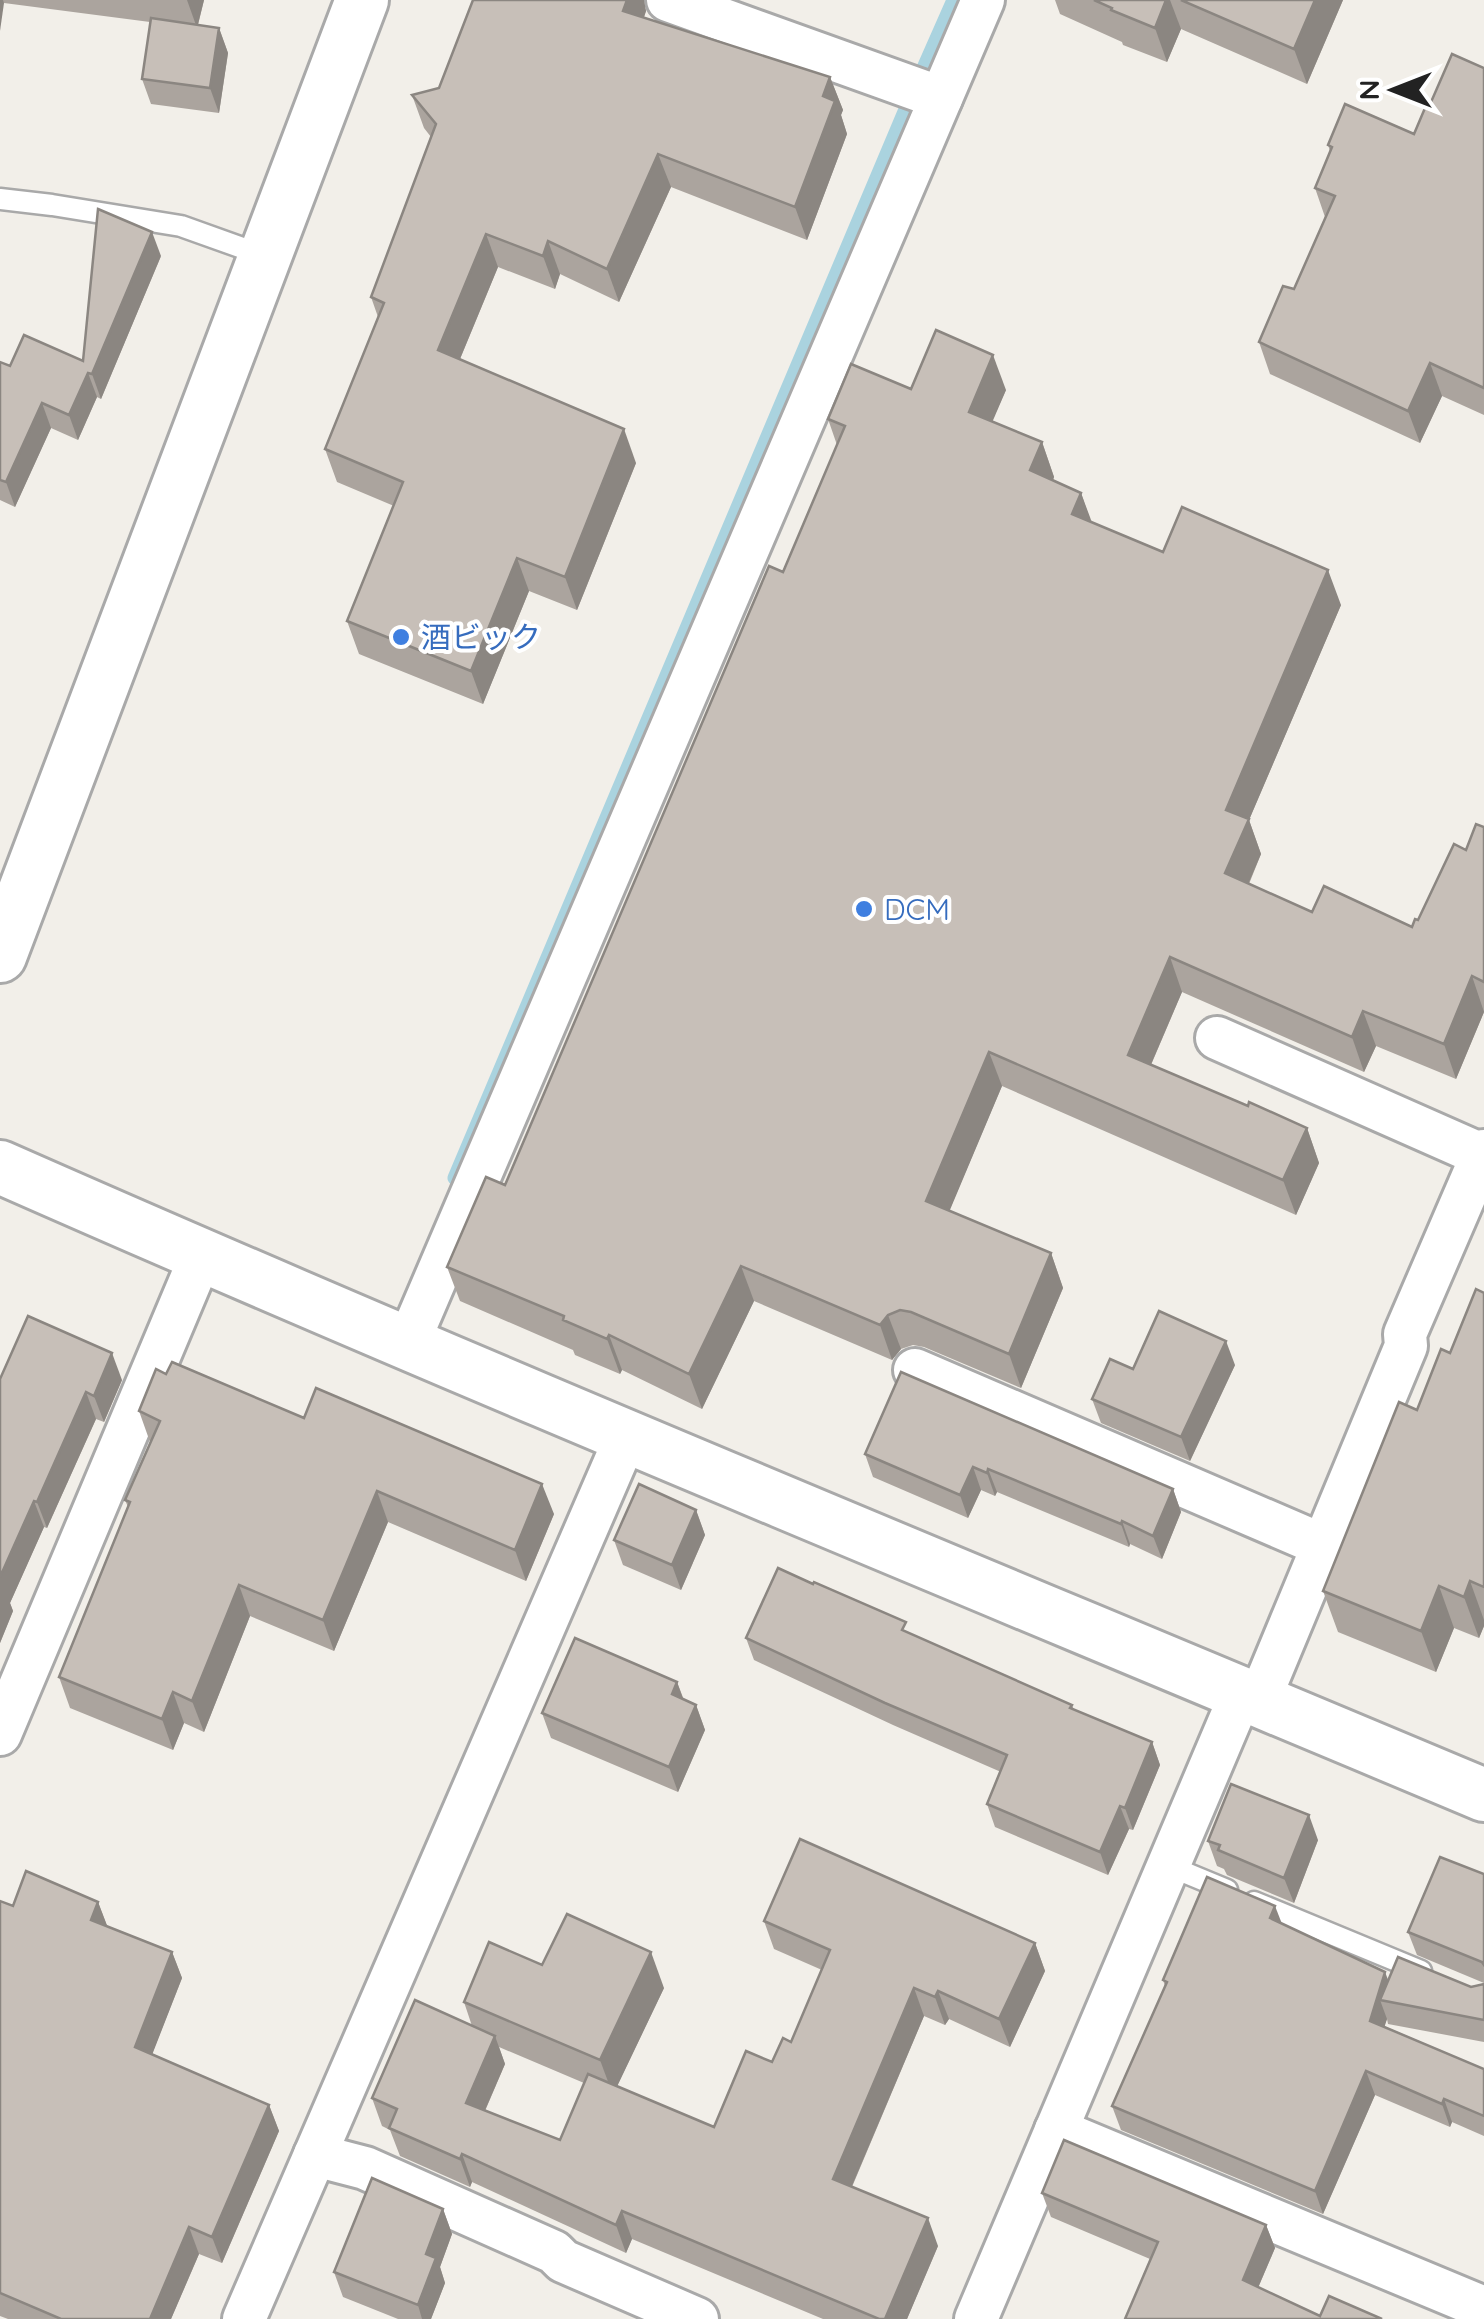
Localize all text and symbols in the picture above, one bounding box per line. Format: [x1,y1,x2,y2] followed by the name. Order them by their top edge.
[1344,40,1444,140] north arrow
[1351,80,1386,100] text: N
[421,618,541,656] place label: 酒ビック
[390,626,412,648] marker: 酒ビック
[884,890,950,928] place label: DCM
[853,898,875,920] marker: DCM

